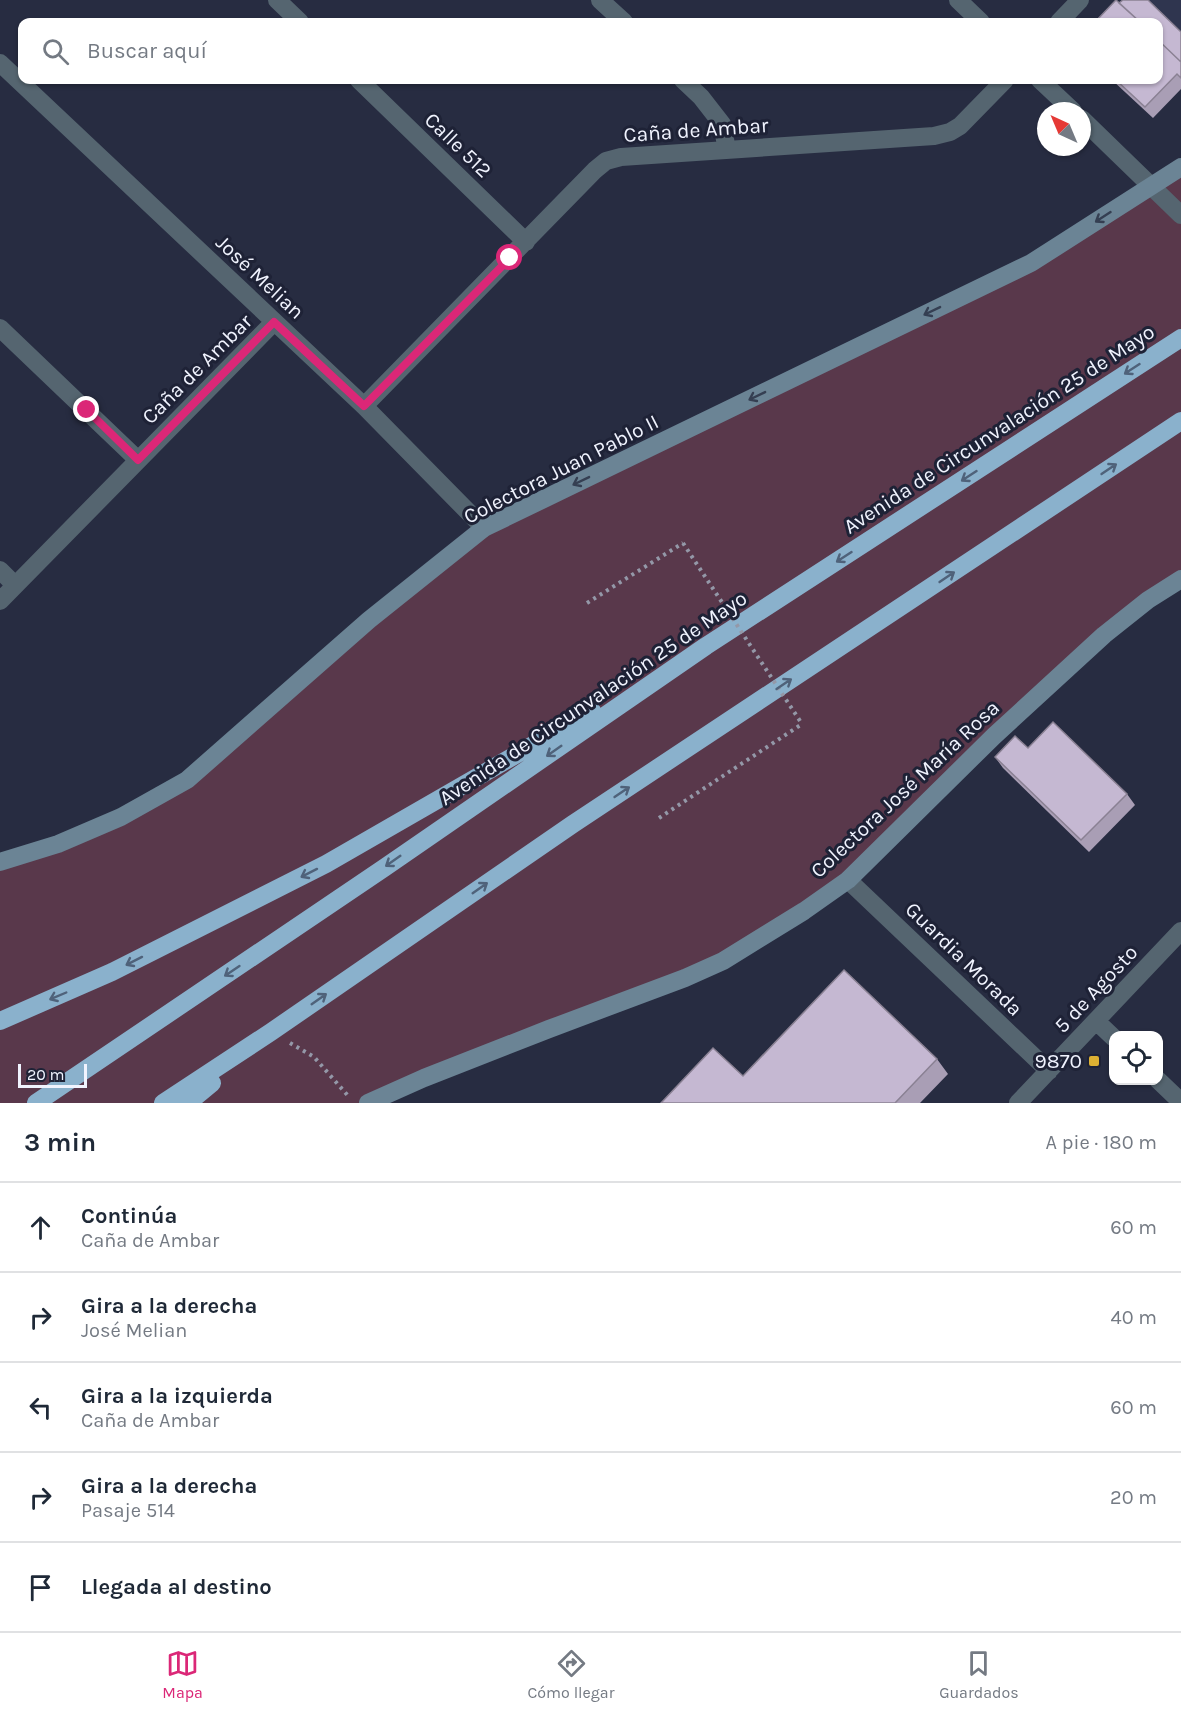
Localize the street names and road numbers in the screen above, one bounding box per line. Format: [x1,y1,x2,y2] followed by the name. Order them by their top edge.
[420,108,496,182] street label: Calle 512
[623,113,770,147] street label: Caña de Ambar
[211,230,309,324] street label: José Melian
[137,309,257,429] street label: Caña de Ambar
[839,319,1159,539] street label: Avenida de Circunvalación 25 de Mayo
[460,409,662,529] street label: Colectora Juan Pablo II
[435,586,751,810] street label: Avenida de Circunvalación 25 de Mayo
[806,695,1004,883] street label: Colectora José María Rosa
[901,897,1027,1021] street label: Guardia Morada
[1049,940,1143,1038] street label: 5 de Agosto

